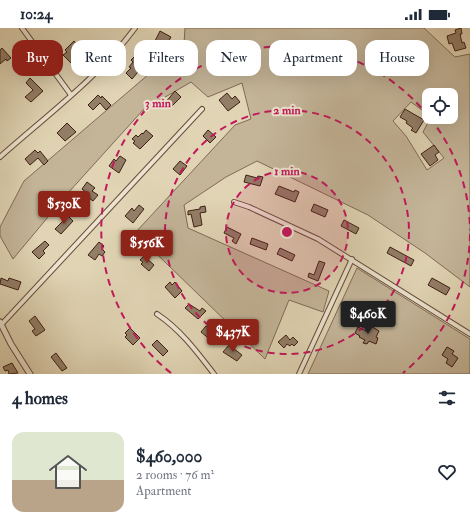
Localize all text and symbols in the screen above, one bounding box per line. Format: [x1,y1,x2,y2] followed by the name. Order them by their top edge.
[20,5,52,24] text: 10:24
[12,40,63,76] chip: Buy
[71,40,126,76] chip: Rent
[134,40,198,76] chip: Filters
[206,40,261,76] chip: New
[269,40,357,76] chip: Apartment
[365,40,429,76] chip: House
[422,88,458,124] map controls
[422,88,458,124] button: locate
[145,96,172,111] text: 3 min
[273,103,301,118] text: 2 min
[274,164,301,179] text: 1 min
[36,191,92,225] pin: $530K
[47,196,81,212] text: $530K
[280,225,294,239] centre of rings
[119,230,175,264] pin: $556K
[130,235,164,251] text: $556K
[340,301,396,335] pin: $460K
[350,306,386,322] text: $460K
[205,319,261,353] pin: $437K
[216,324,250,340] text: $437K
[436,387,458,409] icon: filters
[12,388,68,409] text: 4 homes
[136,446,202,467] text: $460,000
[44,448,92,496] icon: home
[436,461,458,483] icon: heart
[136,467,214,483] text: 2 rooms · 76 m²
[136,483,192,499] text: Apartment

